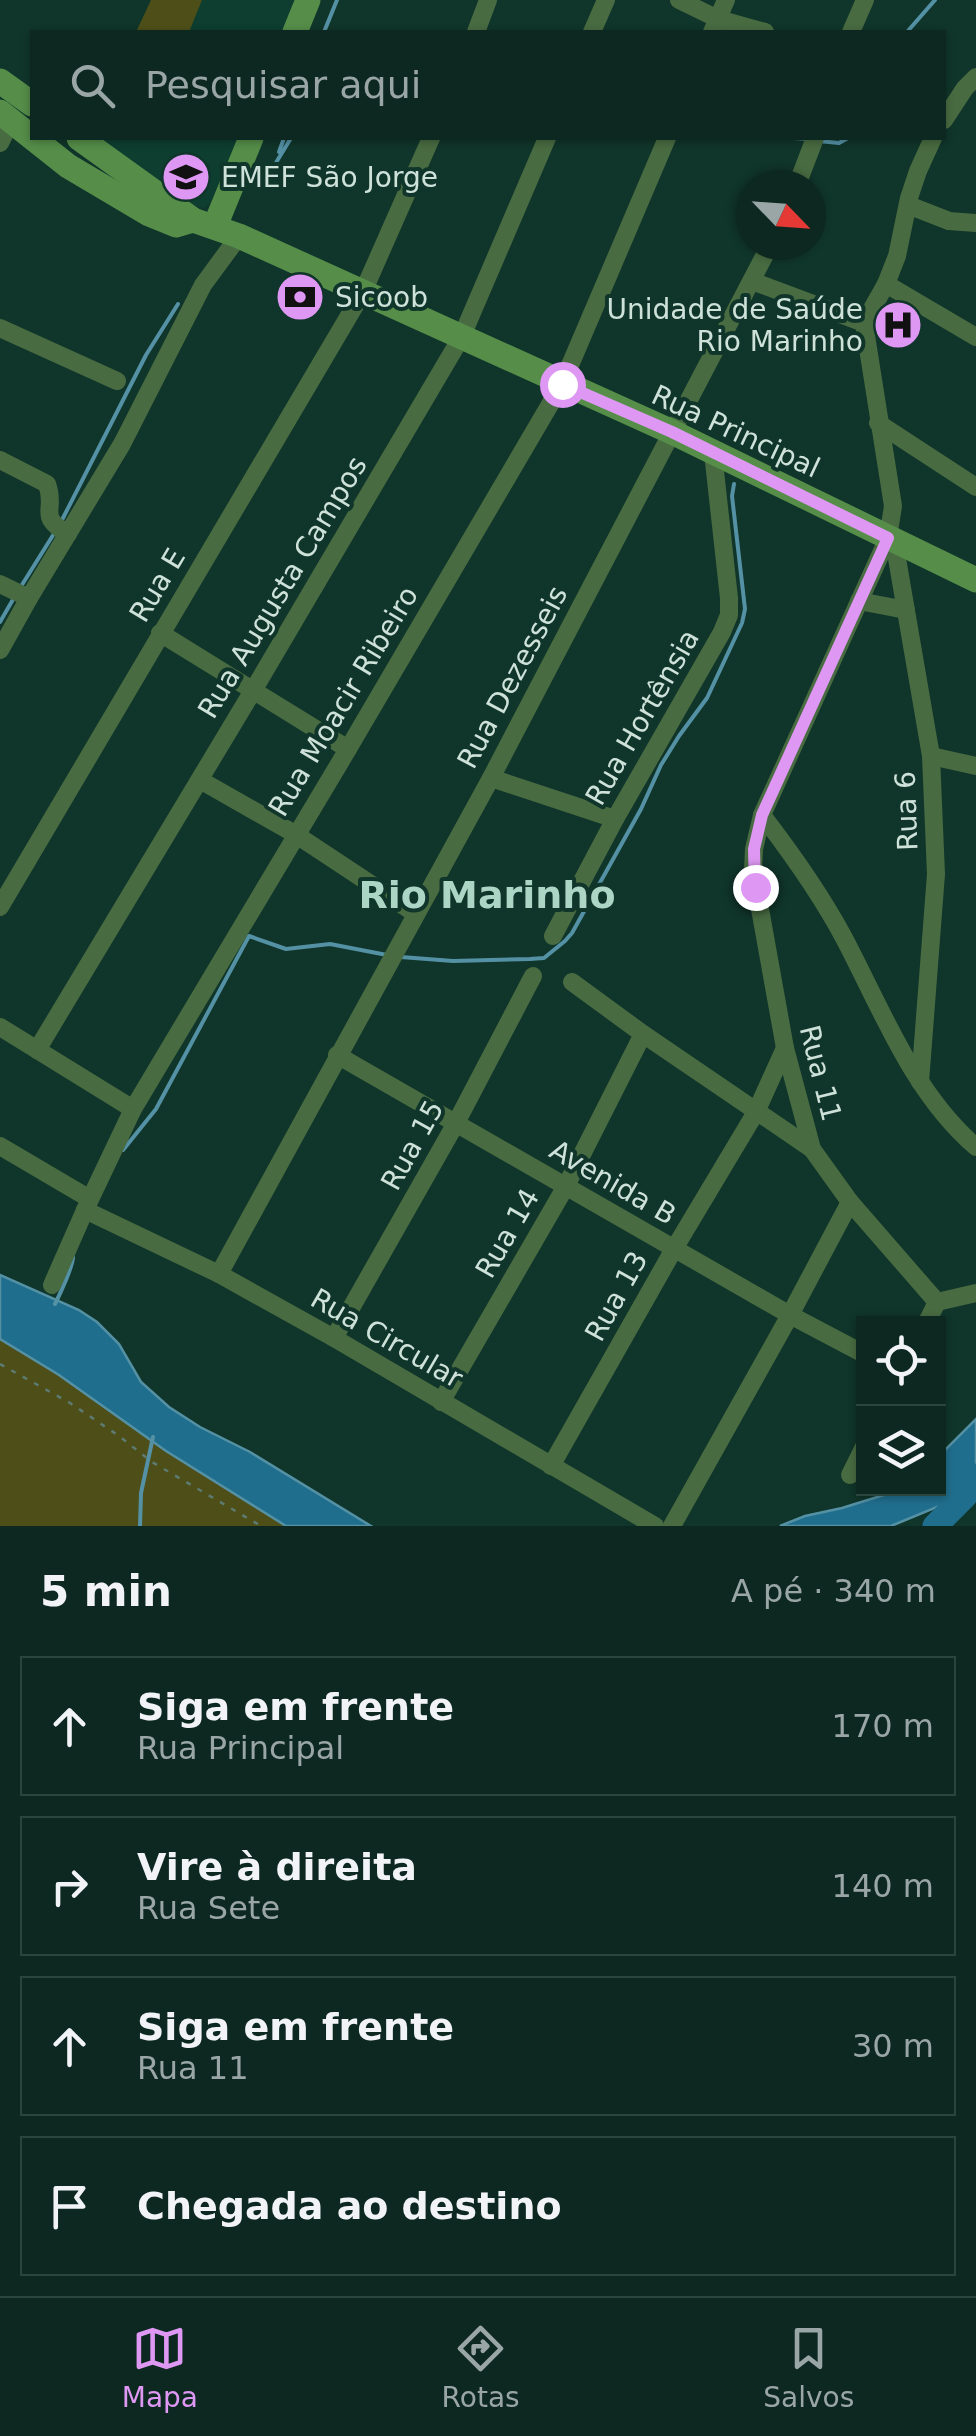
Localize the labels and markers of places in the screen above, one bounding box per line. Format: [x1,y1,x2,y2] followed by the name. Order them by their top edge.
[160,151,212,203] school or university icon: EMEF São Jorge
[221,161,438,194] place label: EMEF São Jorge
[274,271,326,323] bank icon: Sicoob
[335,281,428,314] place label: Sicoob
[607,293,863,358] place label: Unidade de Saúde Rio Marinho
[872,299,924,351] hospital icon: Unidade de Saúde Rio Marinho

